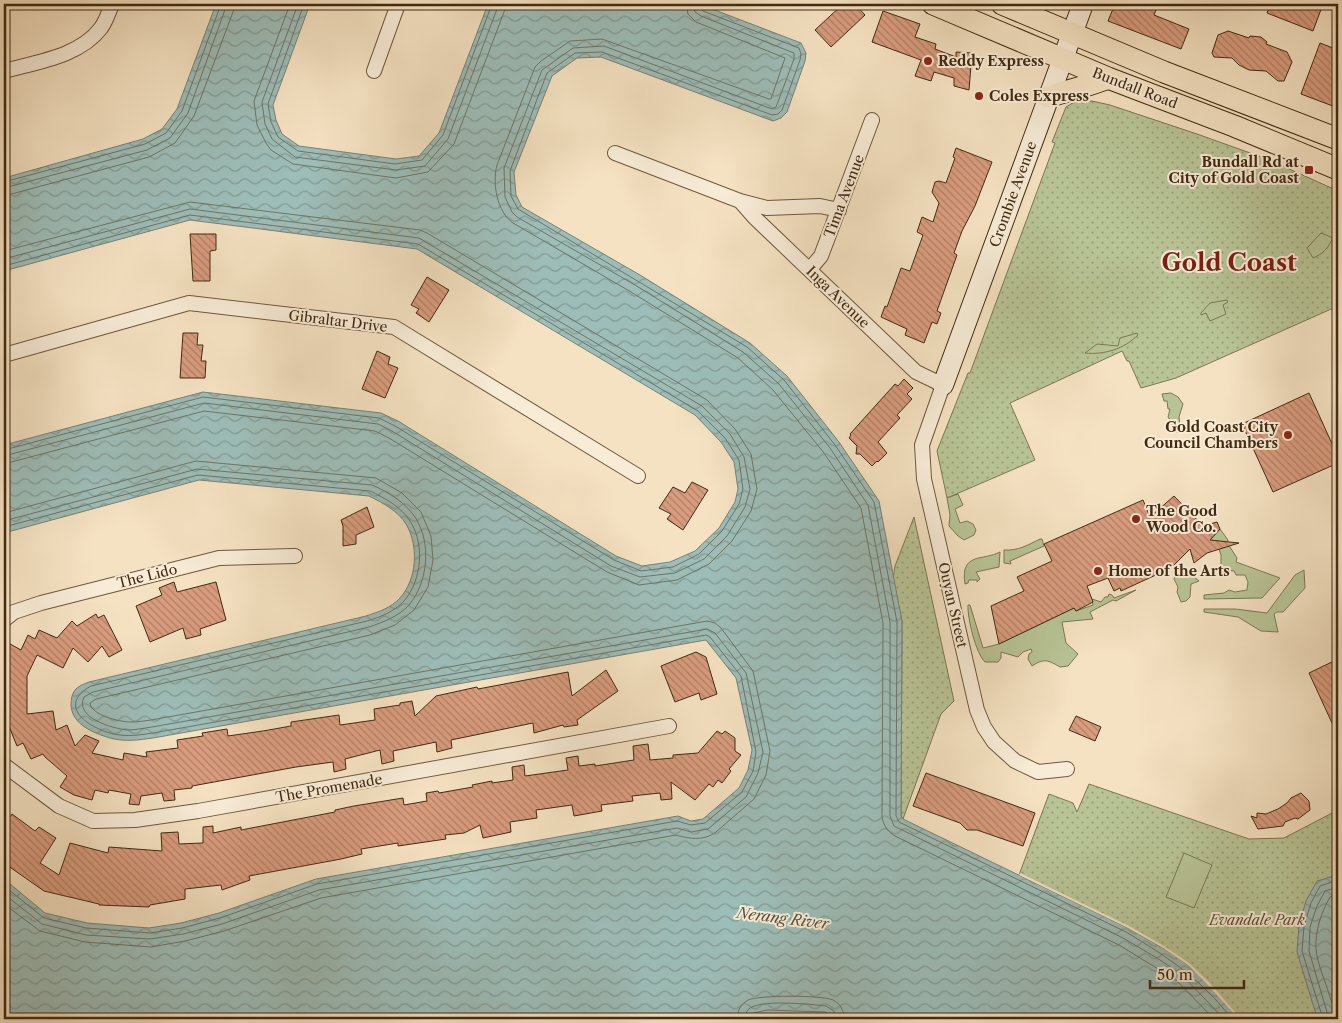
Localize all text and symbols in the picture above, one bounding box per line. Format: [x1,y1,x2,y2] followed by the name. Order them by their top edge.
[938,52,1044,70] place label: Reddy Express
[922,55,934,67] marker: Reddy Express
[1090,64,1181,113] street label: Bundall Road
[989,87,1089,105] place label: Coles Express
[973,90,985,102] marker: Coles Express
[985,138,1041,250] street label: Crombie Avenue
[820,152,868,240] street label: Tima Avenue
[1168,153,1299,187] place label: Bundall Rd at City of Gold Coast
[1303,164,1315,176] marker: Bundall Rd at City of Gold Coast
[1161,248,1297,277] district label: Gold Coast
[802,262,874,332] street label: Inga Avenue
[288,306,389,336] street label: Gibraltar Drive
[1144,418,1278,452] place label: Gold Coast City Council Chambers
[1282,429,1294,441] marker: Gold Coast City Council Chambers
[1145,502,1218,536] place label: The Good Wood Co.
[1130,513,1142,525] marker: The Good Wood Co.
[115,560,179,592] street label: The Lido
[934,561,972,650] street label: Ouyan Street
[1108,562,1230,580] place label: Home of the Arts
[1092,565,1104,577] marker: Home of the Arts
[274,770,384,806] street label: The Promenade
[735,903,831,933] water label: Nerang River
[1208,911,1305,929] park label: Evandale Park
[1150,958,1243,990] scale bar
[1157,965,1193,984] text: 50 m

